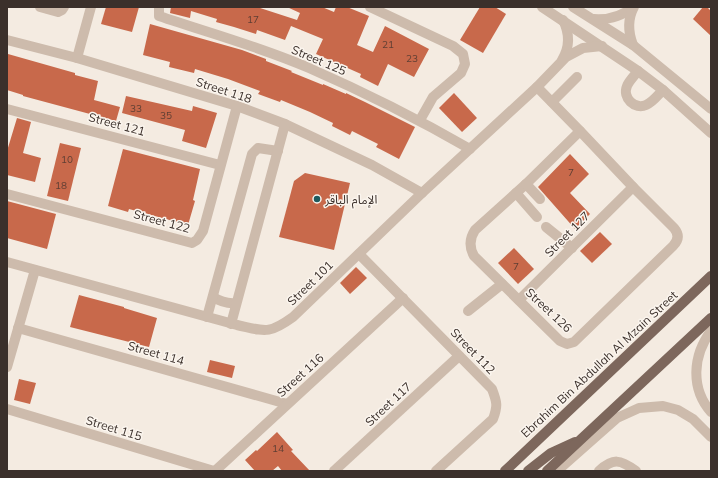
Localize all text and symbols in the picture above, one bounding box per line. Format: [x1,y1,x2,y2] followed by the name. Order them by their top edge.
[247,13,259,26] house number: 17
[382,38,394,51] house number: 21
[289,42,349,78] street label: Street 125
[406,52,418,65] house number: 23
[194,74,254,106] street label: Street 118
[130,102,142,115] house number: 33
[87,109,147,139] street label: Street 121
[160,109,172,122] house number: 35
[61,153,73,166] house number: 10
[568,166,574,179] house number: 7
[55,179,67,192] house number: 18
[324,192,377,209] place label: الإمام الباقر
[312,194,322,204] marker: الإمام الباقر
[132,206,192,236] street label: Street 122
[541,208,593,260] street label: Street 127
[284,257,336,309] street label: Street 101
[513,260,519,273] house number: 7
[523,285,575,335] street label: Street 126
[518,287,680,441] street label: Ebrahim Bin Abdullah Al Mzain Street
[447,325,499,377] street label: Street 112
[126,338,186,368] street label: Street 114
[273,350,327,400] street label: Street 116
[362,379,414,429] street label: Street 117
[84,412,144,444] street label: Street 115
[272,442,284,455] house number: 14

